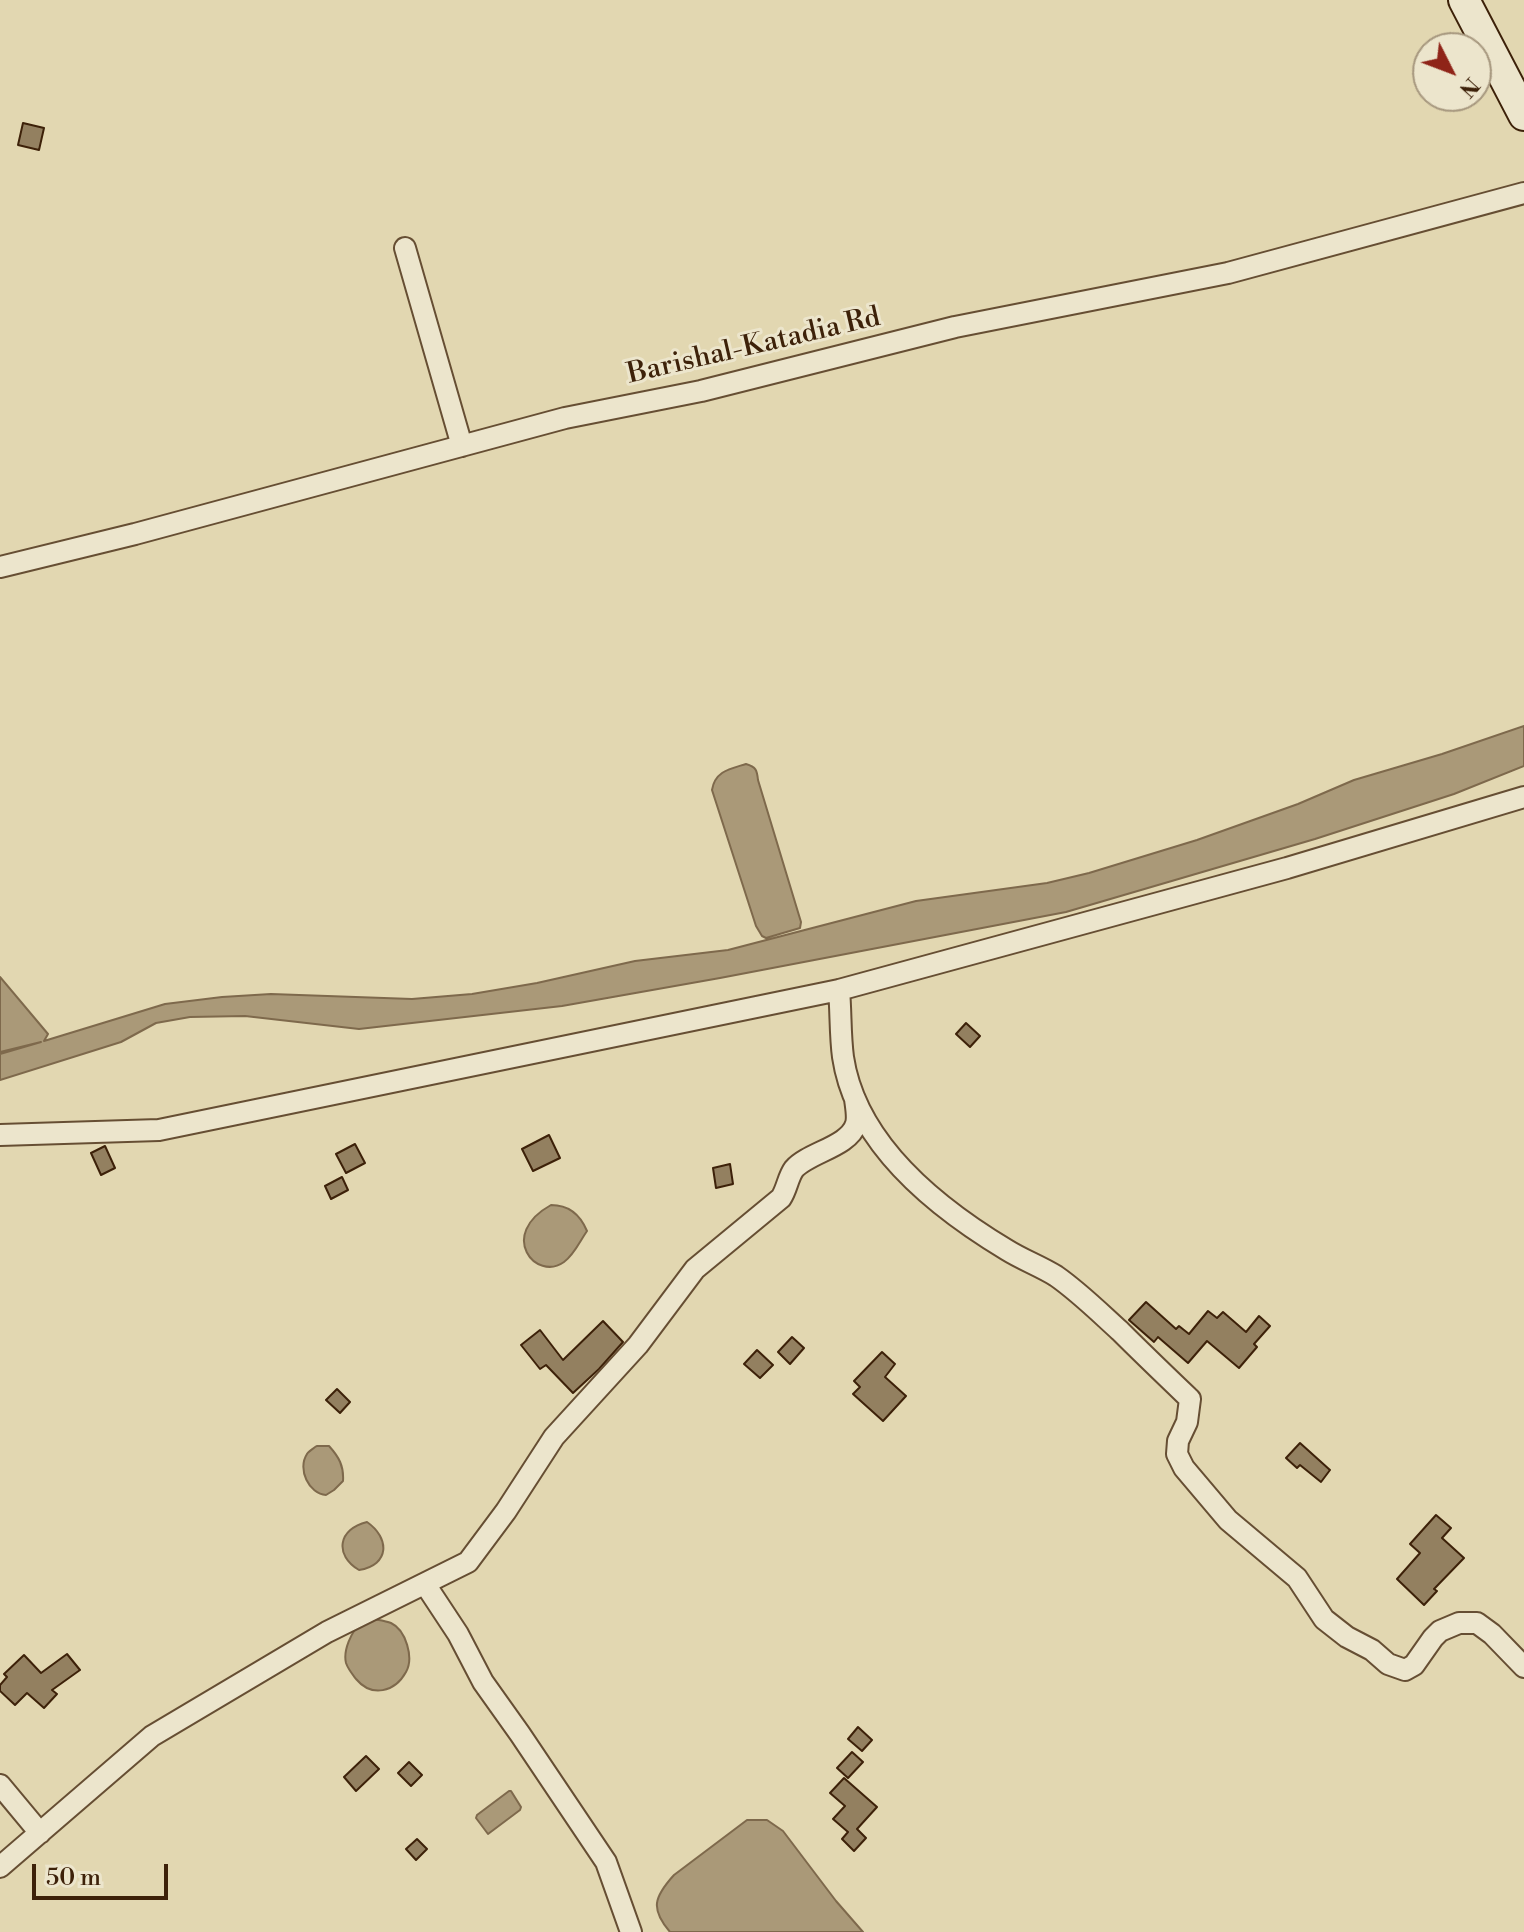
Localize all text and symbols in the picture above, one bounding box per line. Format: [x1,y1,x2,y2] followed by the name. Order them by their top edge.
[1412,32,1492,112] north arrow
[1453,72,1485,103] text: N
[624,302,884,392] street label: Barishal-Katadia Rd
[36,1848,172,1898] scale bar
[46,1863,101,1893] text: 50 m

